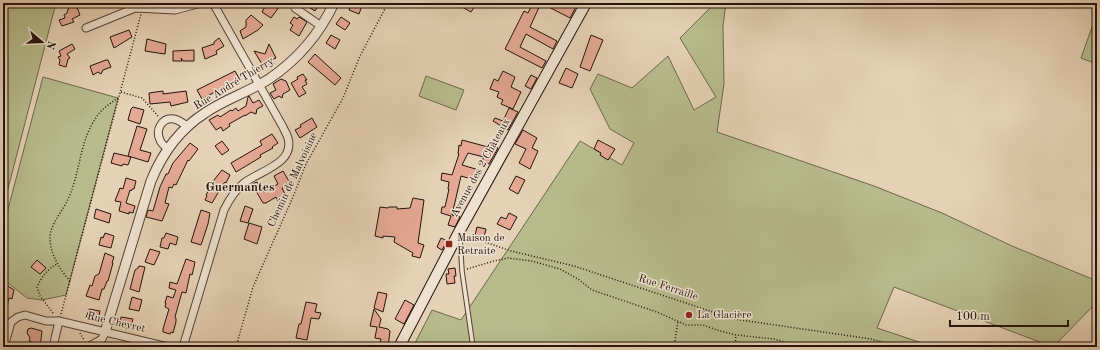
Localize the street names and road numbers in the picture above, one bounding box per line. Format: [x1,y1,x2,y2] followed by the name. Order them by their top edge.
[192,56,276,112] street label: Rue André Thierry
[449,117,513,219] street label: Avenue des 2 Châteaux
[266,131,320,229] street label: Chemin de Malvoisine
[637,273,699,303] street label: Rue Ferraille
[86,311,146,335] street label: Rue Chevret

